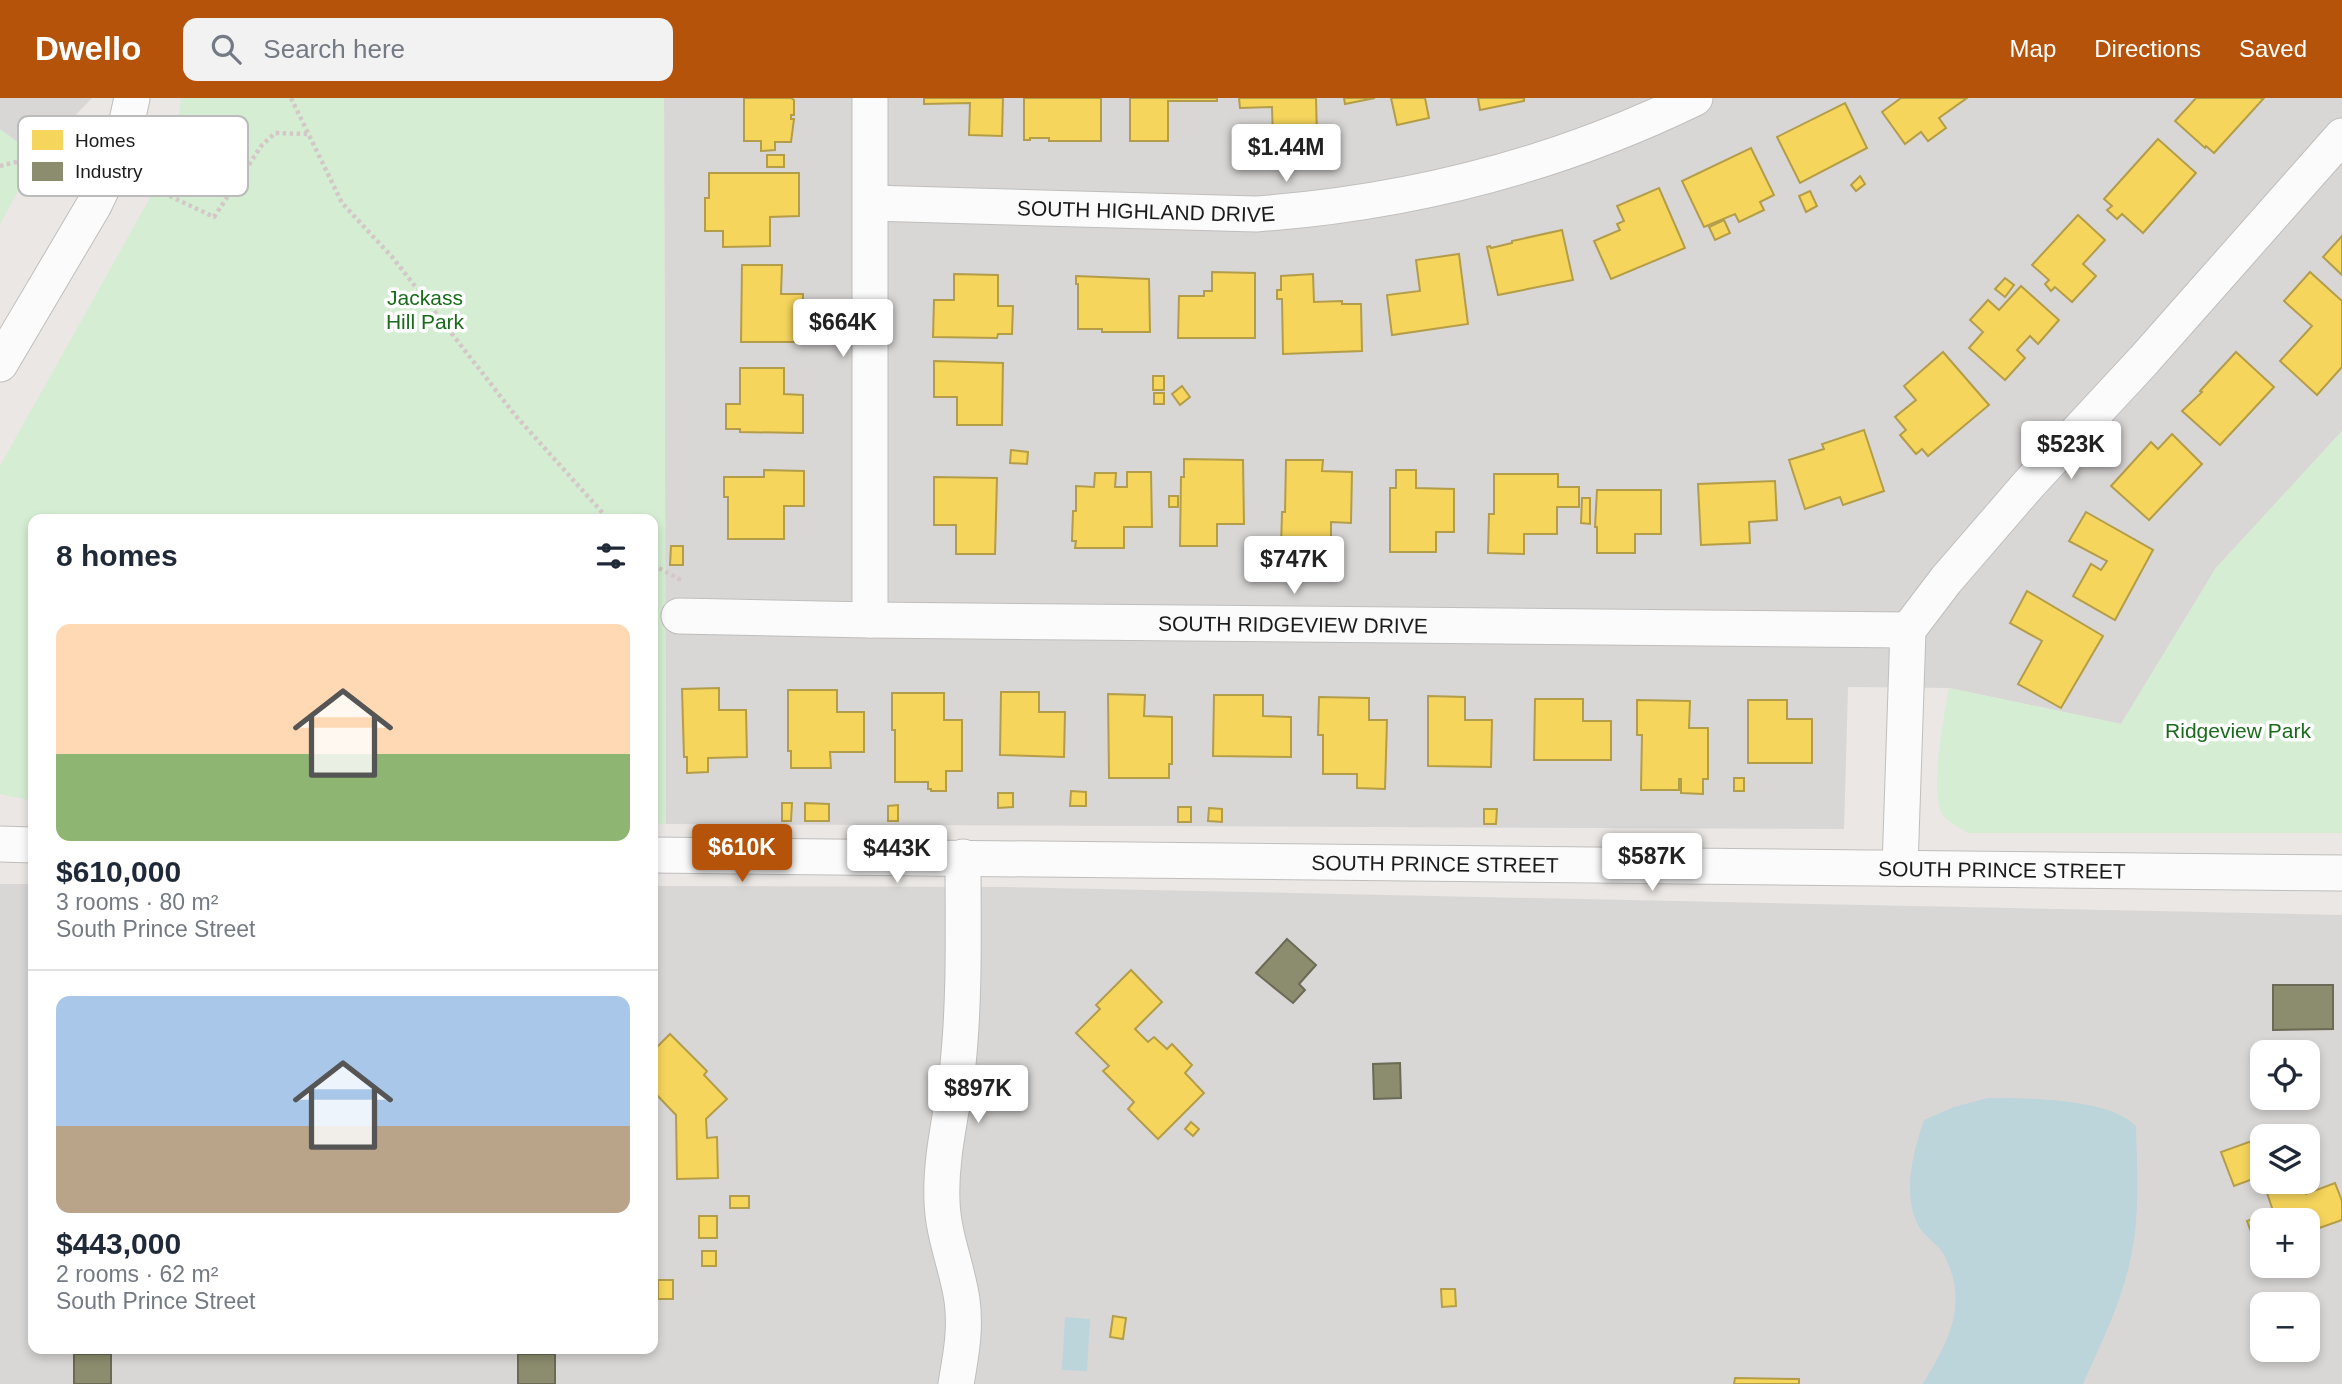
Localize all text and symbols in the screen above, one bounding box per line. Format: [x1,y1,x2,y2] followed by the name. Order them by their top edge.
[183,18,673,81] search box
[35,30,141,67] text: Dwello
[207,30,245,68] icon: search
[263,34,405,64] text: Search here
[2010,35,2056,62] text: Map
[2094,35,2201,62] text: Directions
[2239,35,2307,62] text: Saved
[18,116,248,196] legend
[1229,125,1343,184] pin: $1.44M
[75,130,135,151] text: Homes
[1248,134,1324,160] text: $1.44M
[75,161,143,182] text: Industry
[1017,196,1276,226] street label: SOUTH HIGHLAND DRIVE
[386,286,465,333] park label: Jackass Hill Park
[794,300,892,359] pin: $664K
[809,309,877,335] text: $664K
[2022,422,2120,481] pin: $523K
[2037,431,2105,457] text: $523K
[1245,536,1343,596] pin: $747K
[592,537,630,575] icon: filters
[56,539,178,572] text: 8 homes
[1260,546,1328,572] text: $747K
[1158,611,1428,637] street label: SOUTH RIDGEVIEW DRIVE
[280,670,406,796] icon: home
[2165,719,2311,742] park label: Ridgeview Park
[693,824,791,884] pin: $610K
[848,826,946,885] pin: $443K
[708,834,776,860] text: $610K
[1603,834,1701,893] pin: $587K
[863,835,931,861] text: $443K
[1618,843,1686,869] text: $587K
[1311,851,1559,876] street label: SOUTH PRINCE STREET
[56,855,181,888] text: $610,000
[1878,857,2126,882] street label: SOUTH PRINCE STREET
[56,889,218,915] text: 3 rooms · 80 m²
[56,916,255,942] text: South Prince Street
[2250,1040,2320,1362] map controls
[2250,1040,2320,1110] button: locate
[280,1042,406,1168] icon: home
[929,1066,1027,1125] pin: $897K
[944,1075,1012,1101] text: $897K
[2250,1124,2320,1194] button: layers
[2250,1208,2320,1278] button: +
[56,1227,181,1260] text: $443,000
[56,1261,218,1287] text: 2 rooms · 62 m²
[56,1288,255,1314] text: South Prince Street
[2250,1292,2320,1362] button: −

